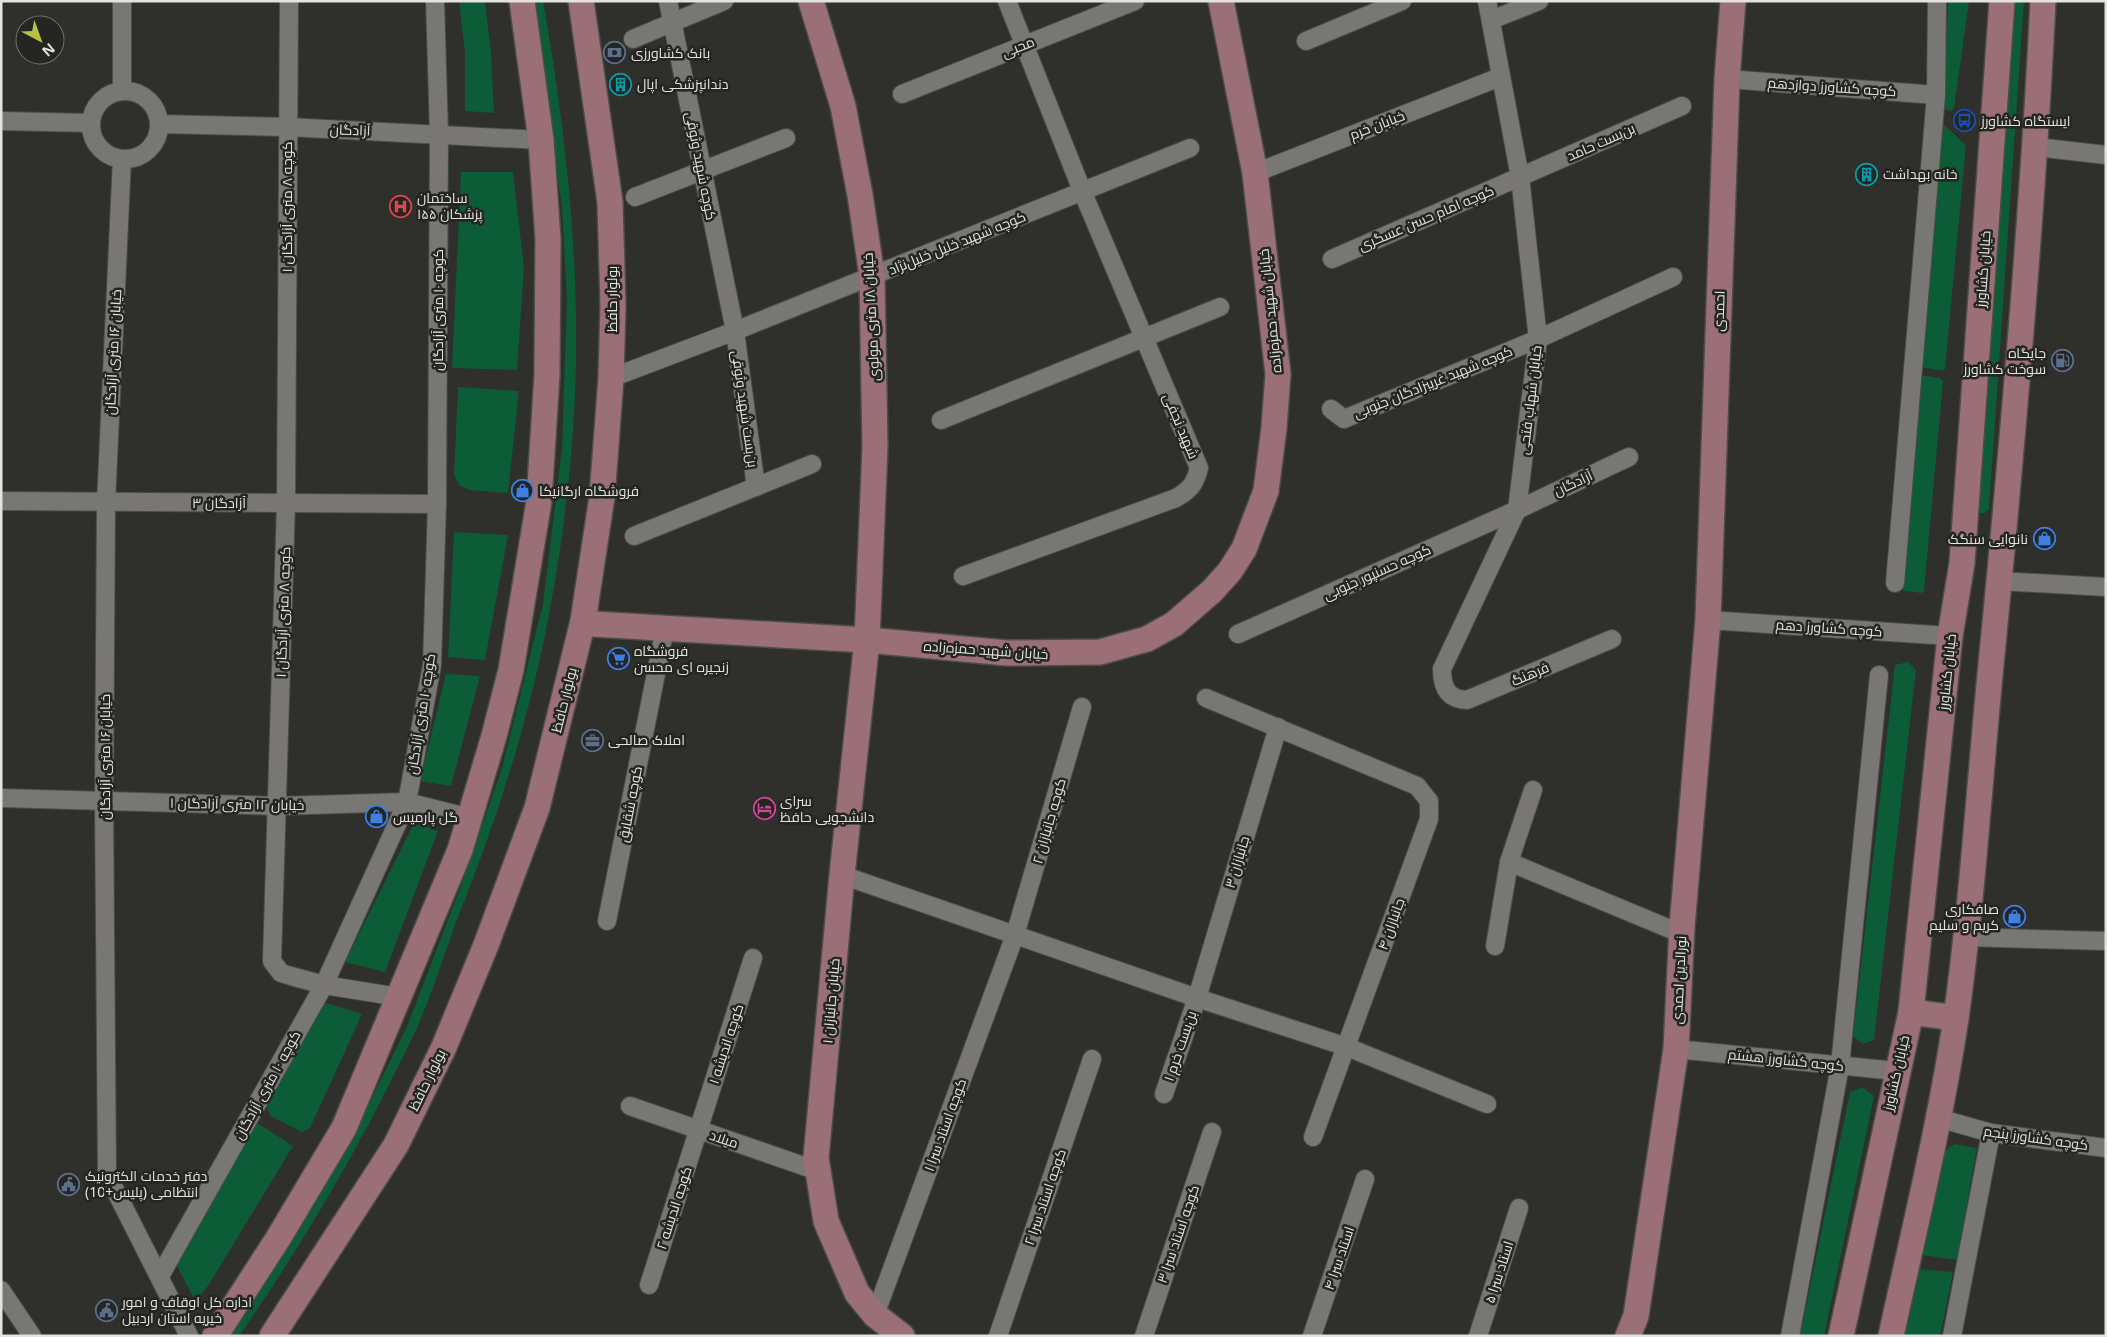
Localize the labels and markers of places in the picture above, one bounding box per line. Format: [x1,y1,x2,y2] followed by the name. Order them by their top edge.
[603,41,627,65] bank icon: بانک کشاورزی
[631,43,710,62] place label: بانک کشاورزی
[609,72,633,96] building icon: دندانپزشکی اپال
[637,74,729,94] place label: دندانپزشکی اپال
[1953,109,1977,133] bus stop icon: ایستگاه کشاورز
[1980,111,2070,130] place label: ایستگاه کشاورز
[1855,162,1879,186] building icon: خانه بهداشت
[1883,164,1958,183] place label: خانه بهداشت
[417,188,483,224] place label: ساختمان پزشکان ۱۵۵
[389,194,413,218] hospital icon: ساختمان پزشکان ۱۵۵
[1963,343,2046,378] place label: جایگاه سوخت کشاورز
[2050,349,2074,373] fuel station icon: جایگاه سوخت کشاورز
[511,479,535,503] shop icon: فروشگاه ارگانیکا
[539,481,639,500] place label: فروشگاه ارگانیکا
[2032,527,2056,551] shop icon: نانوایی سنگک
[1948,529,2028,548] place label: نانوایی سنگک
[634,641,729,676] place label: فروشگاه زنجیره ای محسن
[606,647,630,671] supermarket icon: فروشگاه زنجیره ای محسن
[580,728,604,752] office icon: املاک صالحی
[608,730,685,749] place label: املاک صالحی
[780,791,874,826] place label: سرای دانشجویی حافظ
[752,797,776,821] hotel icon: سرای دانشجویی حافظ
[365,805,389,829] shop icon: گل پارمیس
[393,807,458,827] place label: گل پارمیس
[1929,899,1999,935] place label: صافکاری کریم و سلیم
[2003,905,2027,929] shop icon: صافکاری کریم و سلیم
[85,1166,207,1202] place label: دفتر خدمات الکترونیک انتظامی (پلیس+10)
[57,1172,81,1196] public building icon: دفتر خدمات الکترونیک انتظامی (پلیس+10)
[121,1292,252,1327] place label: اداره کل اوقاف و امور خیریه استان اردبیل
[94,1298,118,1322] public building icon: اداره کل اوقاف و امور خیریه استان اردبیل

